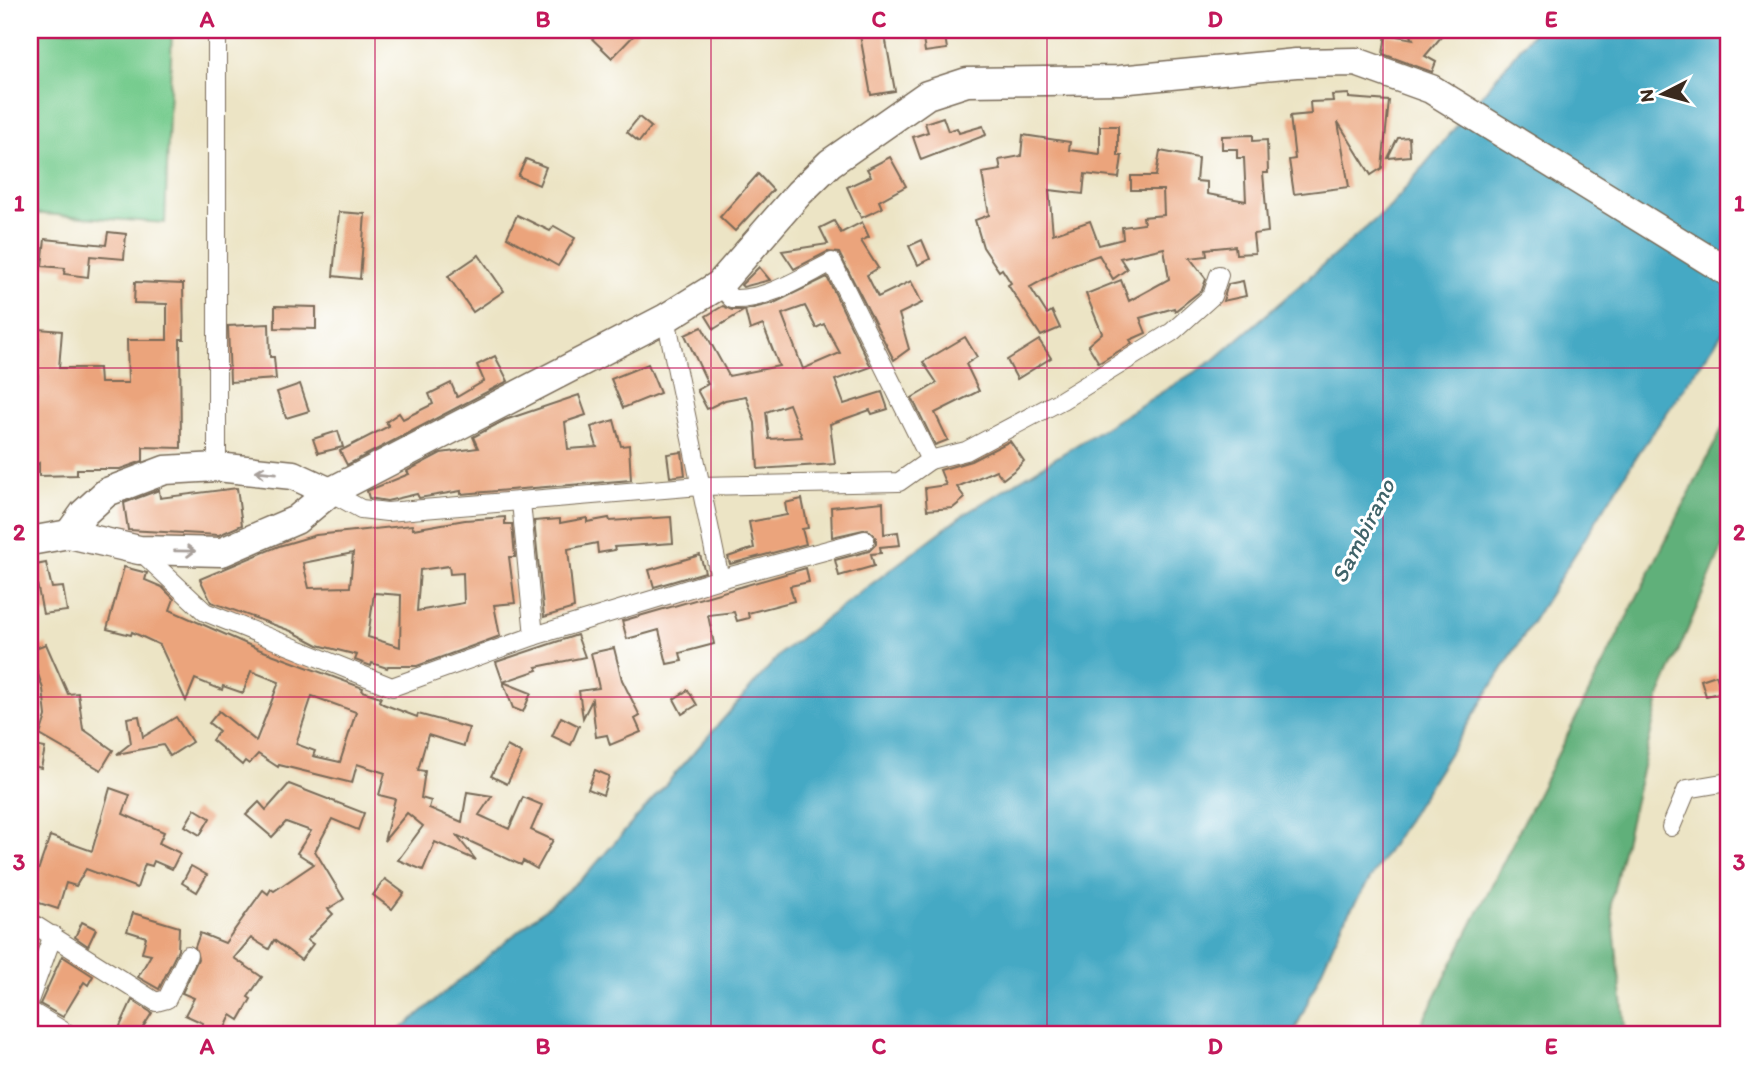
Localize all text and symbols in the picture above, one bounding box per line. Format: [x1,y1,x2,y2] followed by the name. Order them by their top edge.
[199,5,215,33] text: A
[536,5,551,33] text: B
[872,5,887,33] text: C
[1207,5,1223,33] text: D
[1545,5,1558,33] text: E
[1628,60,1698,130] north arrow
[1634,88,1659,103] text: N
[14,189,25,217] text: 1
[1734,189,1745,217] text: 1
[255,465,277,478] one-way arrow
[1324,473,1401,587] water label: Sambirano
[13,518,26,546] text: 2
[1733,518,1746,546] text: 2
[173,545,196,558] one-way arrow
[13,848,26,876] text: 3
[1733,848,1746,876] text: 3
[199,1032,215,1060] text: A
[536,1032,551,1060] text: B
[872,1032,887,1060] text: C
[1207,1032,1223,1060] text: D
[1545,1032,1558,1060] text: E

